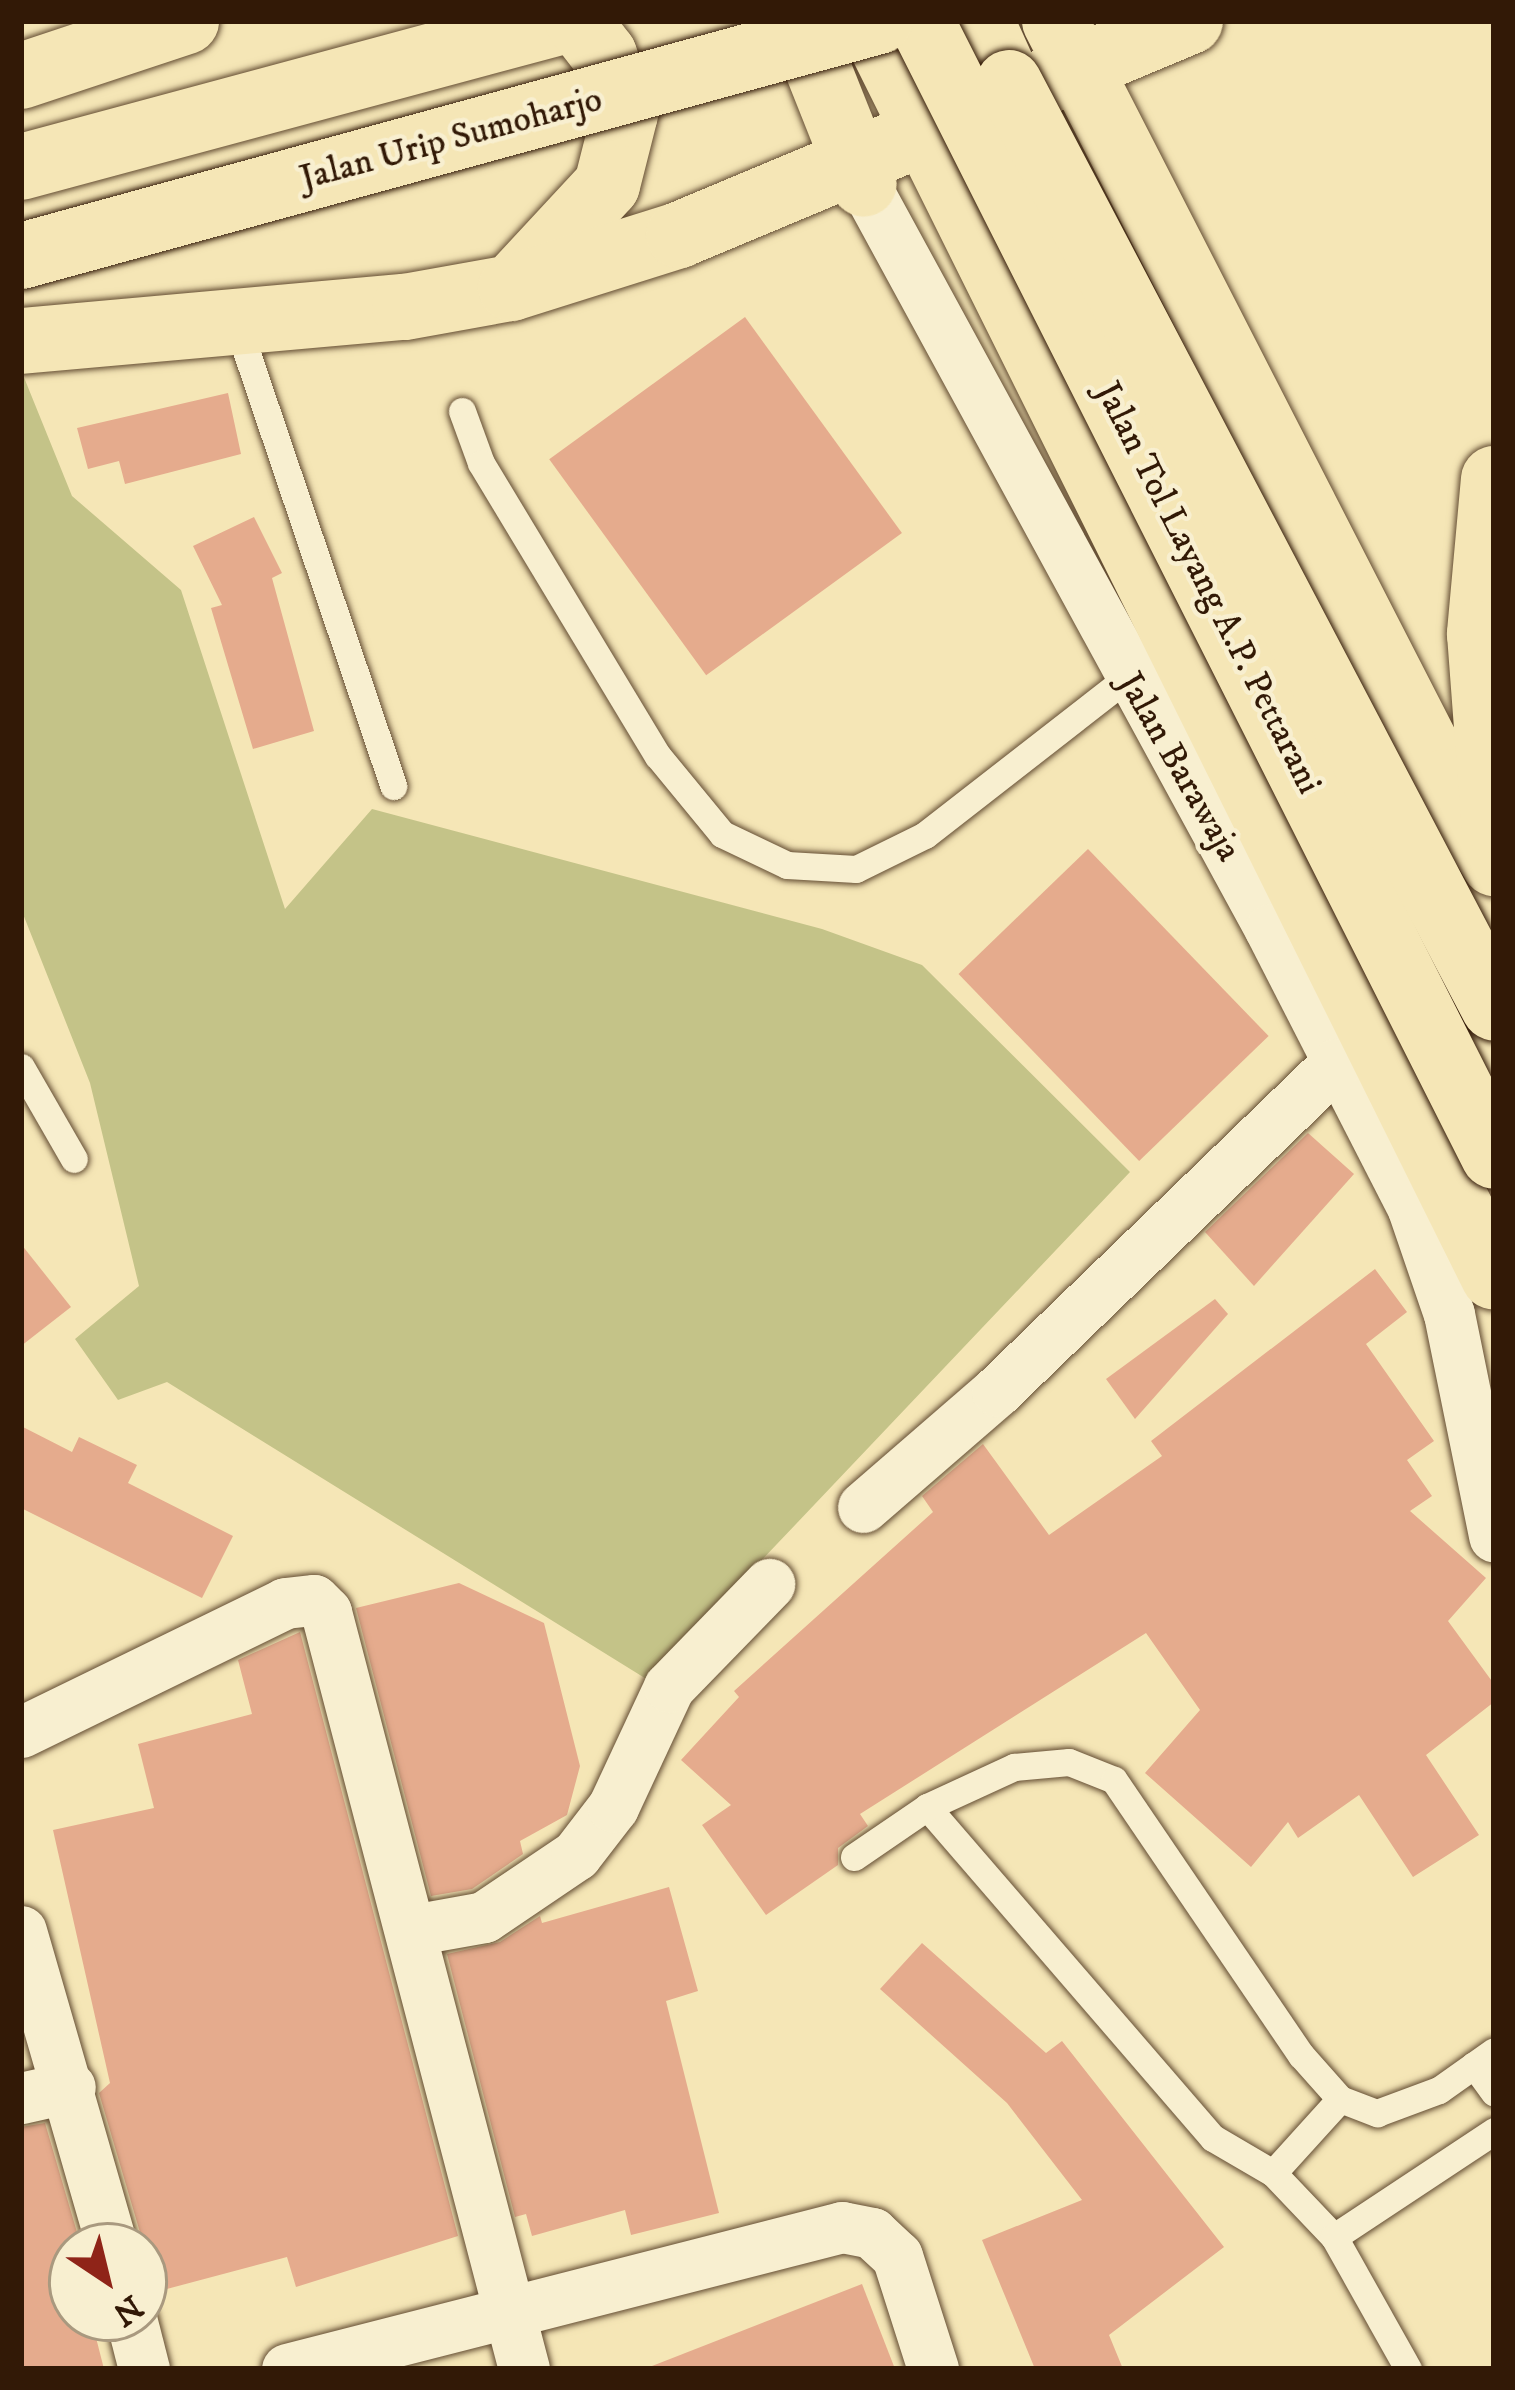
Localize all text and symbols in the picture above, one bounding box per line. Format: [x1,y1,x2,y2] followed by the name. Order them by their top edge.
[295,78,607,200] street label: Jalan Urip Sumoharjo
[1085,375,1331,801] street label: Jalan Tol Layang A.P. Pettarani
[1108,665,1250,869] street label: Jalan Barawaja
[48,2222,168,2342] north arrow
[104,2285,150,2334] text: N

